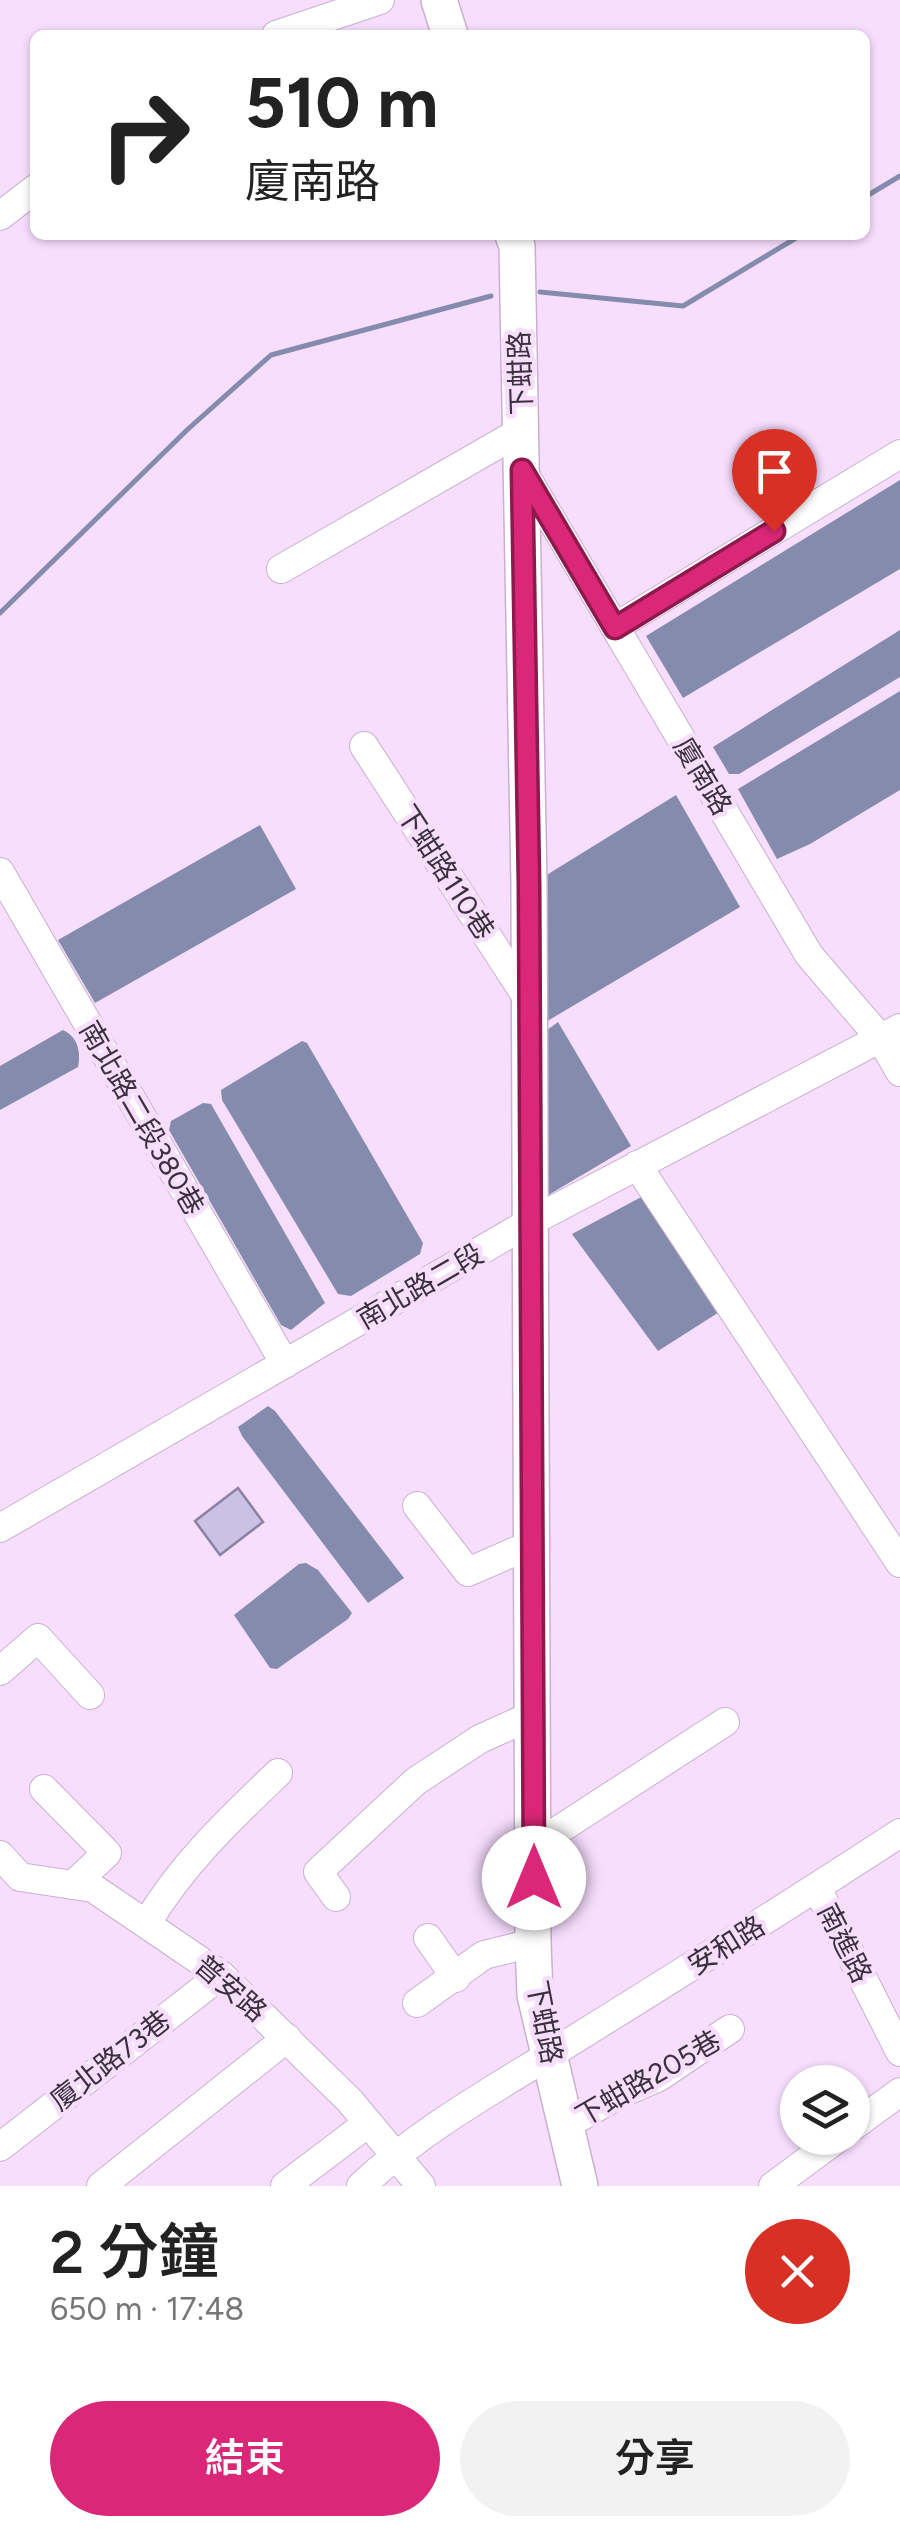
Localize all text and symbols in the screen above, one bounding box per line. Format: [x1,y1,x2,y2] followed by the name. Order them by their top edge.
[245,60,438,145] text: 510 m
[80,70,210,200] icon: right
[245,154,380,208] text: 廈南路
[502,330,538,416] street label: 下蚶路
[732,429,817,532] pin
[747,444,802,499] icon: arrive
[667,731,739,821] street label: 廈南路
[390,799,502,945] street label: 下蚶路110巷
[73,1015,211,1221] street label: 南北路二段380巷
[351,1236,489,1336] street label: 南北路二段
[482,1826,586,1930] position arrow
[811,1898,879,1988] street label: 南進路
[681,1908,771,1982] street label: 安和路
[188,1948,274,2028] street label: 普安路
[520,1978,570,2066] street label: 下蚶路
[43,2003,177,2117] street label: 廈北路73巷
[569,2023,727,2133] street label: 下蚶路205巷
[780,2065,870,2155] map controls
[780,2065,870,2155] button: layers
[50,2216,219,2288] text: 2 分鐘
[745,2219,850,2324] button: close
[50,2290,244,2328] text: 650 m · 17:48
[50,2401,440,2516] button: 結束
[460,2401,850,2516] button: 分享

